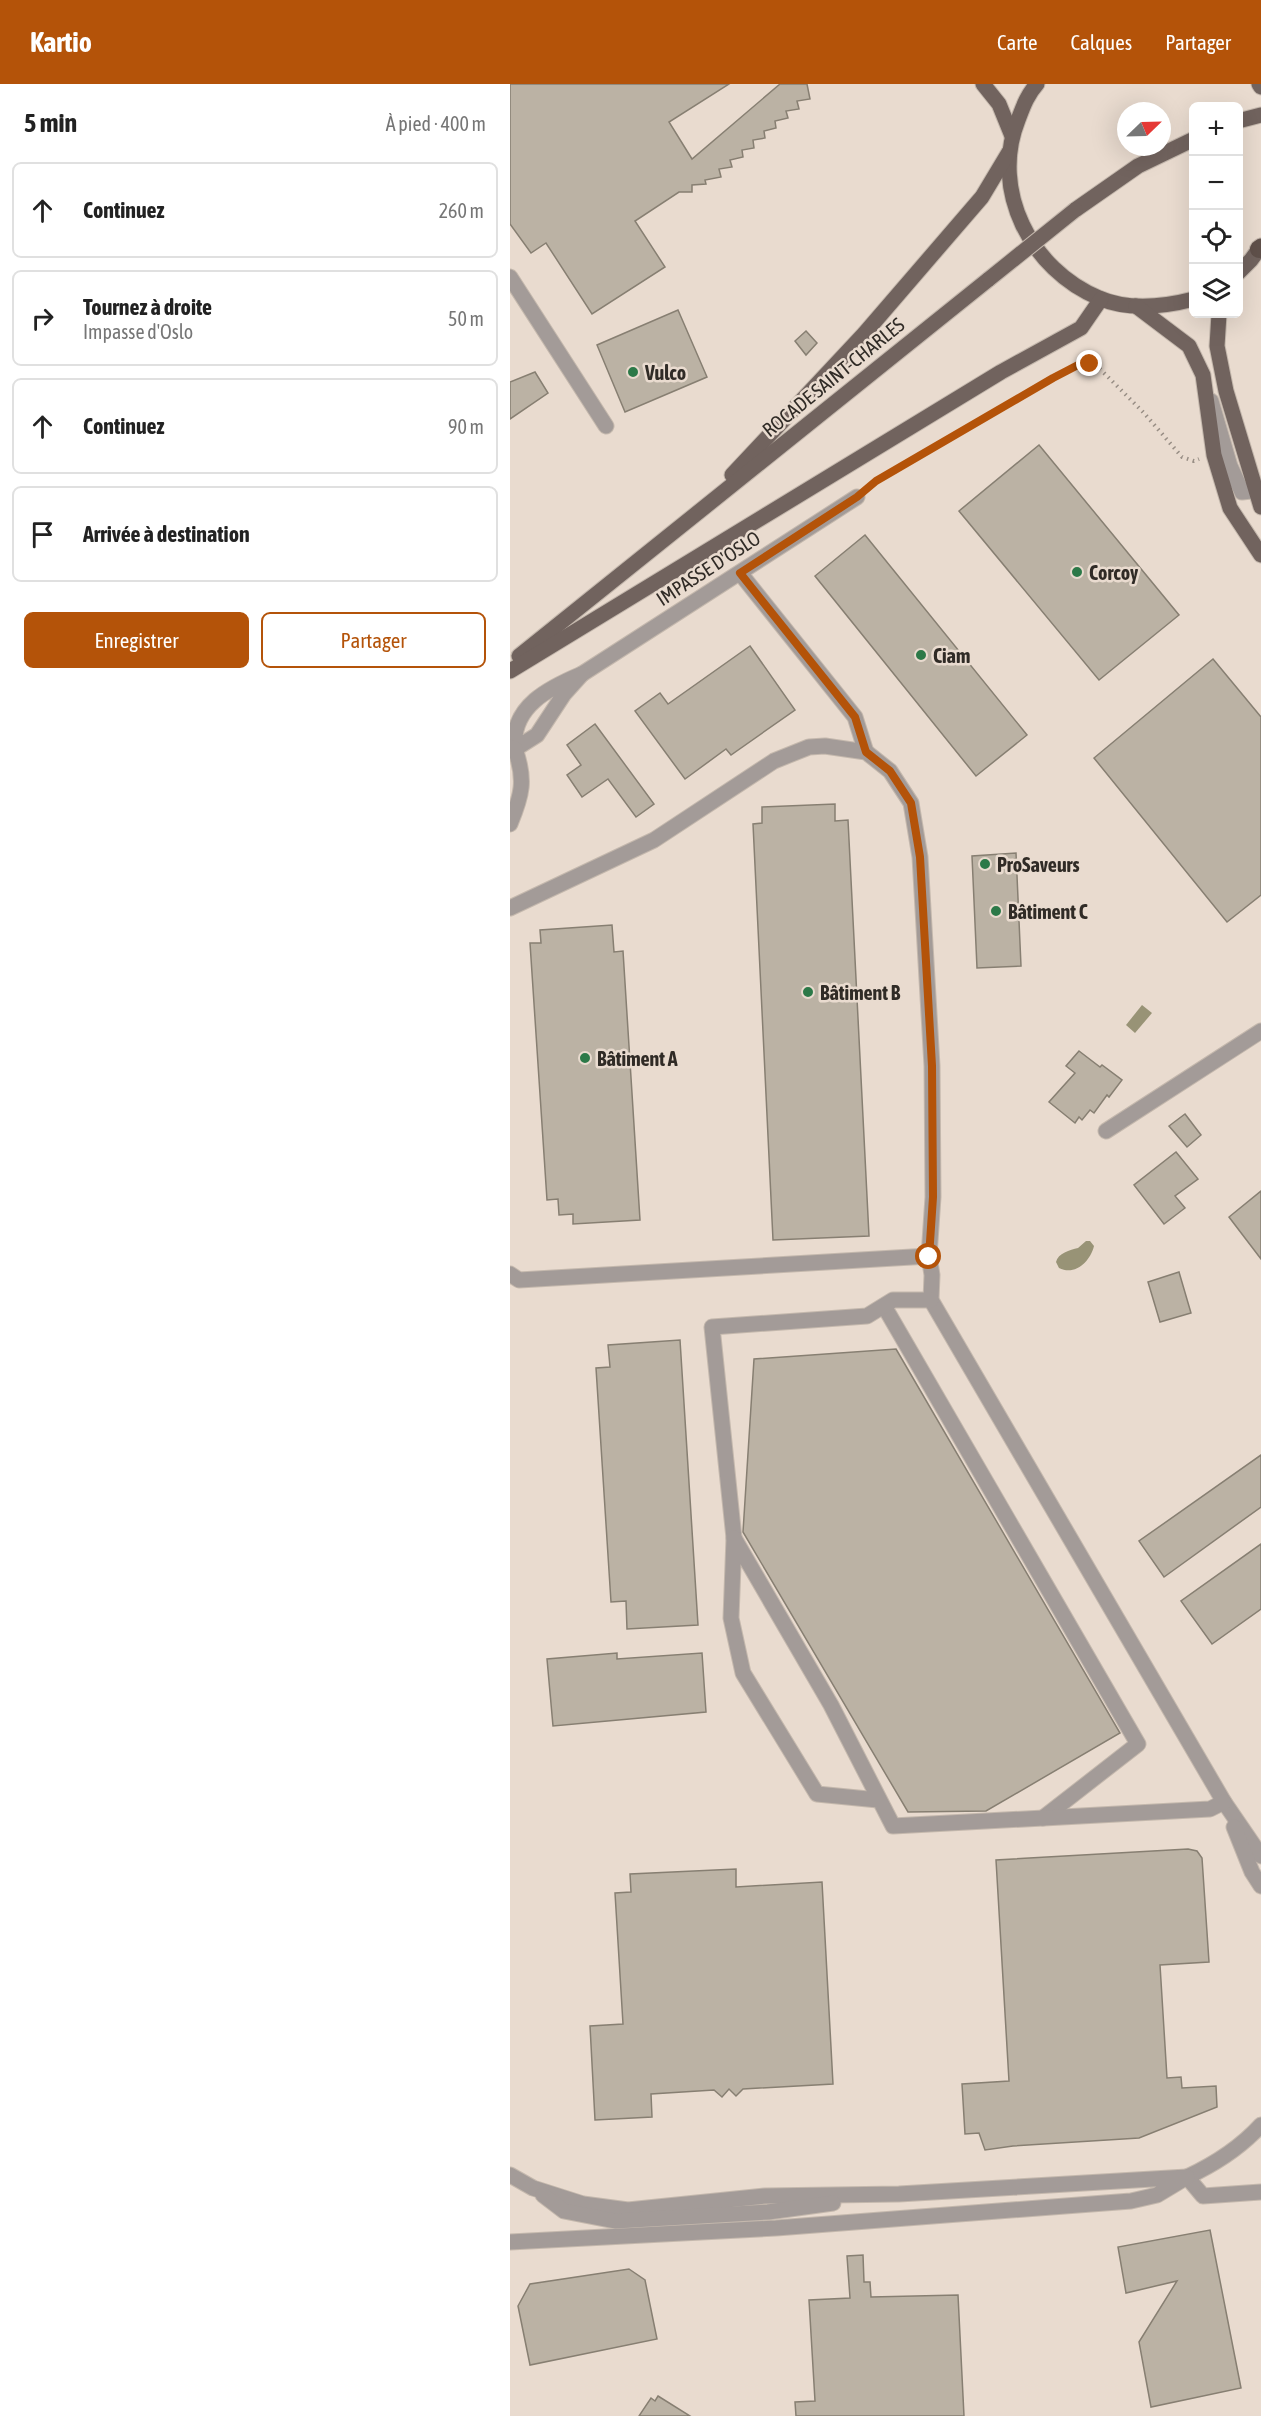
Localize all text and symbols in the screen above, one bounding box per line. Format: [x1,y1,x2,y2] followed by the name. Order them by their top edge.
[30,26,92,58] text: Kartio
[997,30,1038,54] text: Carte
[1071,30,1132,54] text: Calques
[1165,30,1231,54] text: Partager
[1117,102,1171,156] north arrow
[1189,102,1243,318] map controls
[1189,102,1243,156] button: +
[24,108,77,138] text: 5 min
[386,112,486,135] text: À pied · 400 m
[1189,156,1243,210] button: −
[26,194,59,227] icon: ahead
[83,197,165,223] text: Continuez
[439,199,484,222] text: 260 m
[1189,210,1243,264] button: locate
[1189,264,1243,318] button: layers
[83,294,212,320] text: Tournez à droite
[26,302,59,335] icon: right
[448,307,484,330] text: 50 m
[757,313,909,441] street label: ROCADE SAINT-CHARLES
[83,320,193,343] text: Impasse d'Oslo
[1076,350,1102,376] route end
[644,361,686,384] place label: Vulco
[626,365,640,379] marker: Vulco
[26,410,59,443] icon: ahead
[83,413,165,439] text: Continuez
[448,415,484,438] text: 90 m
[26,518,59,551] icon: arrive
[83,521,250,547] text: Arrivée à destination
[652,526,764,610] street label: IMPASSE D'OSLO
[1089,561,1139,584] place label: Corcoy
[1070,565,1084,579] marker: Corcoy
[24,612,249,668] button: Enregistrer
[261,612,486,668] button: Partager
[933,644,970,667] place label: Ciam
[914,648,928,662] marker: Ciam
[997,853,1080,876] place label: ProSaveurs
[978,857,992,871] marker: ProSaveurs
[1008,900,1088,923] place label: Bâtiment C
[989,904,1003,918] marker: Bâtiment C
[820,981,901,1004] place label: Bâtiment B
[801,985,815,999] marker: Bâtiment B
[597,1047,678,1070] place label: Bâtiment A
[578,1051,592,1065] marker: Bâtiment A
[915,1243,941,1269] route start

